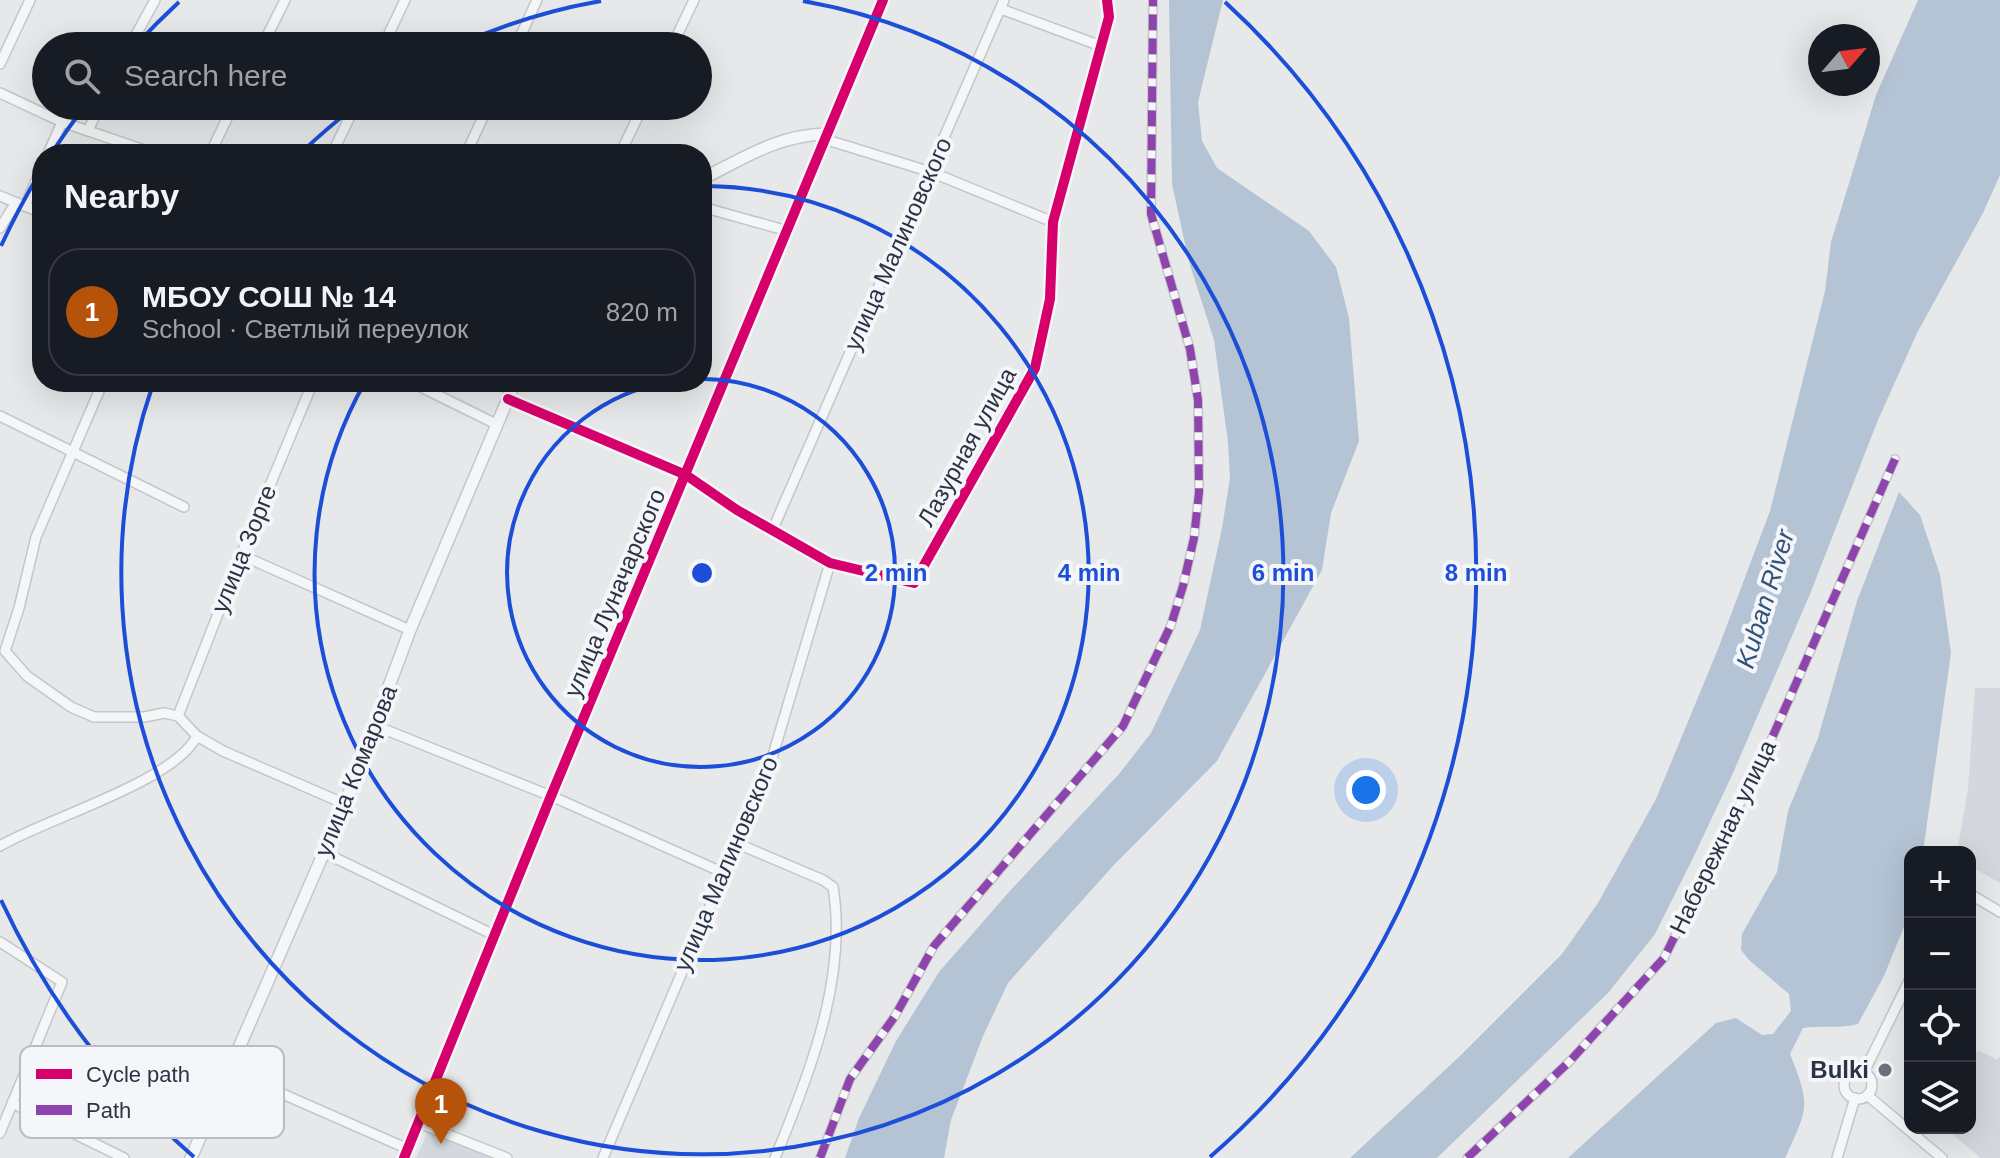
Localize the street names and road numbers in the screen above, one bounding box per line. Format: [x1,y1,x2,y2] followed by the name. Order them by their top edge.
[838,133,957,355] street label: улица Малиновского
[912,362,1022,531] street label: Лазурная улица
[206,481,281,617] street label: улица Зорге
[558,485,671,701] street label: улица Луначарского
[309,681,402,860] street label: улица Комарова
[1664,735,1781,938] street label: Набережная улица
[668,752,783,975] street label: улица Малиновского

